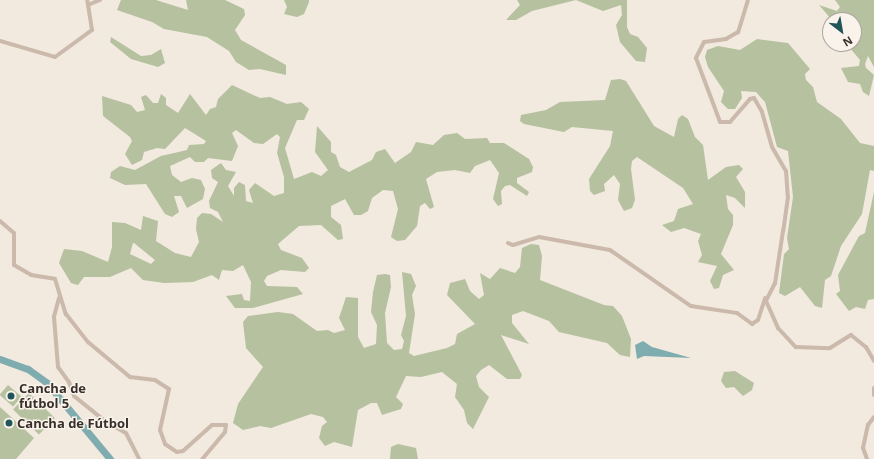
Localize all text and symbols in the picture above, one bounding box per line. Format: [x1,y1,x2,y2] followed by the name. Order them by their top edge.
[822,12,862,52] north arrow
[840,33,856,51] text: N
[19,381,86,412] place label: Cancha de fútbol 5
[6,391,16,401] marker: Cancha de fútbol 5
[17,415,129,431] place label: Cancha de Fútbol
[4,418,14,428] marker: Cancha de Fútbol

